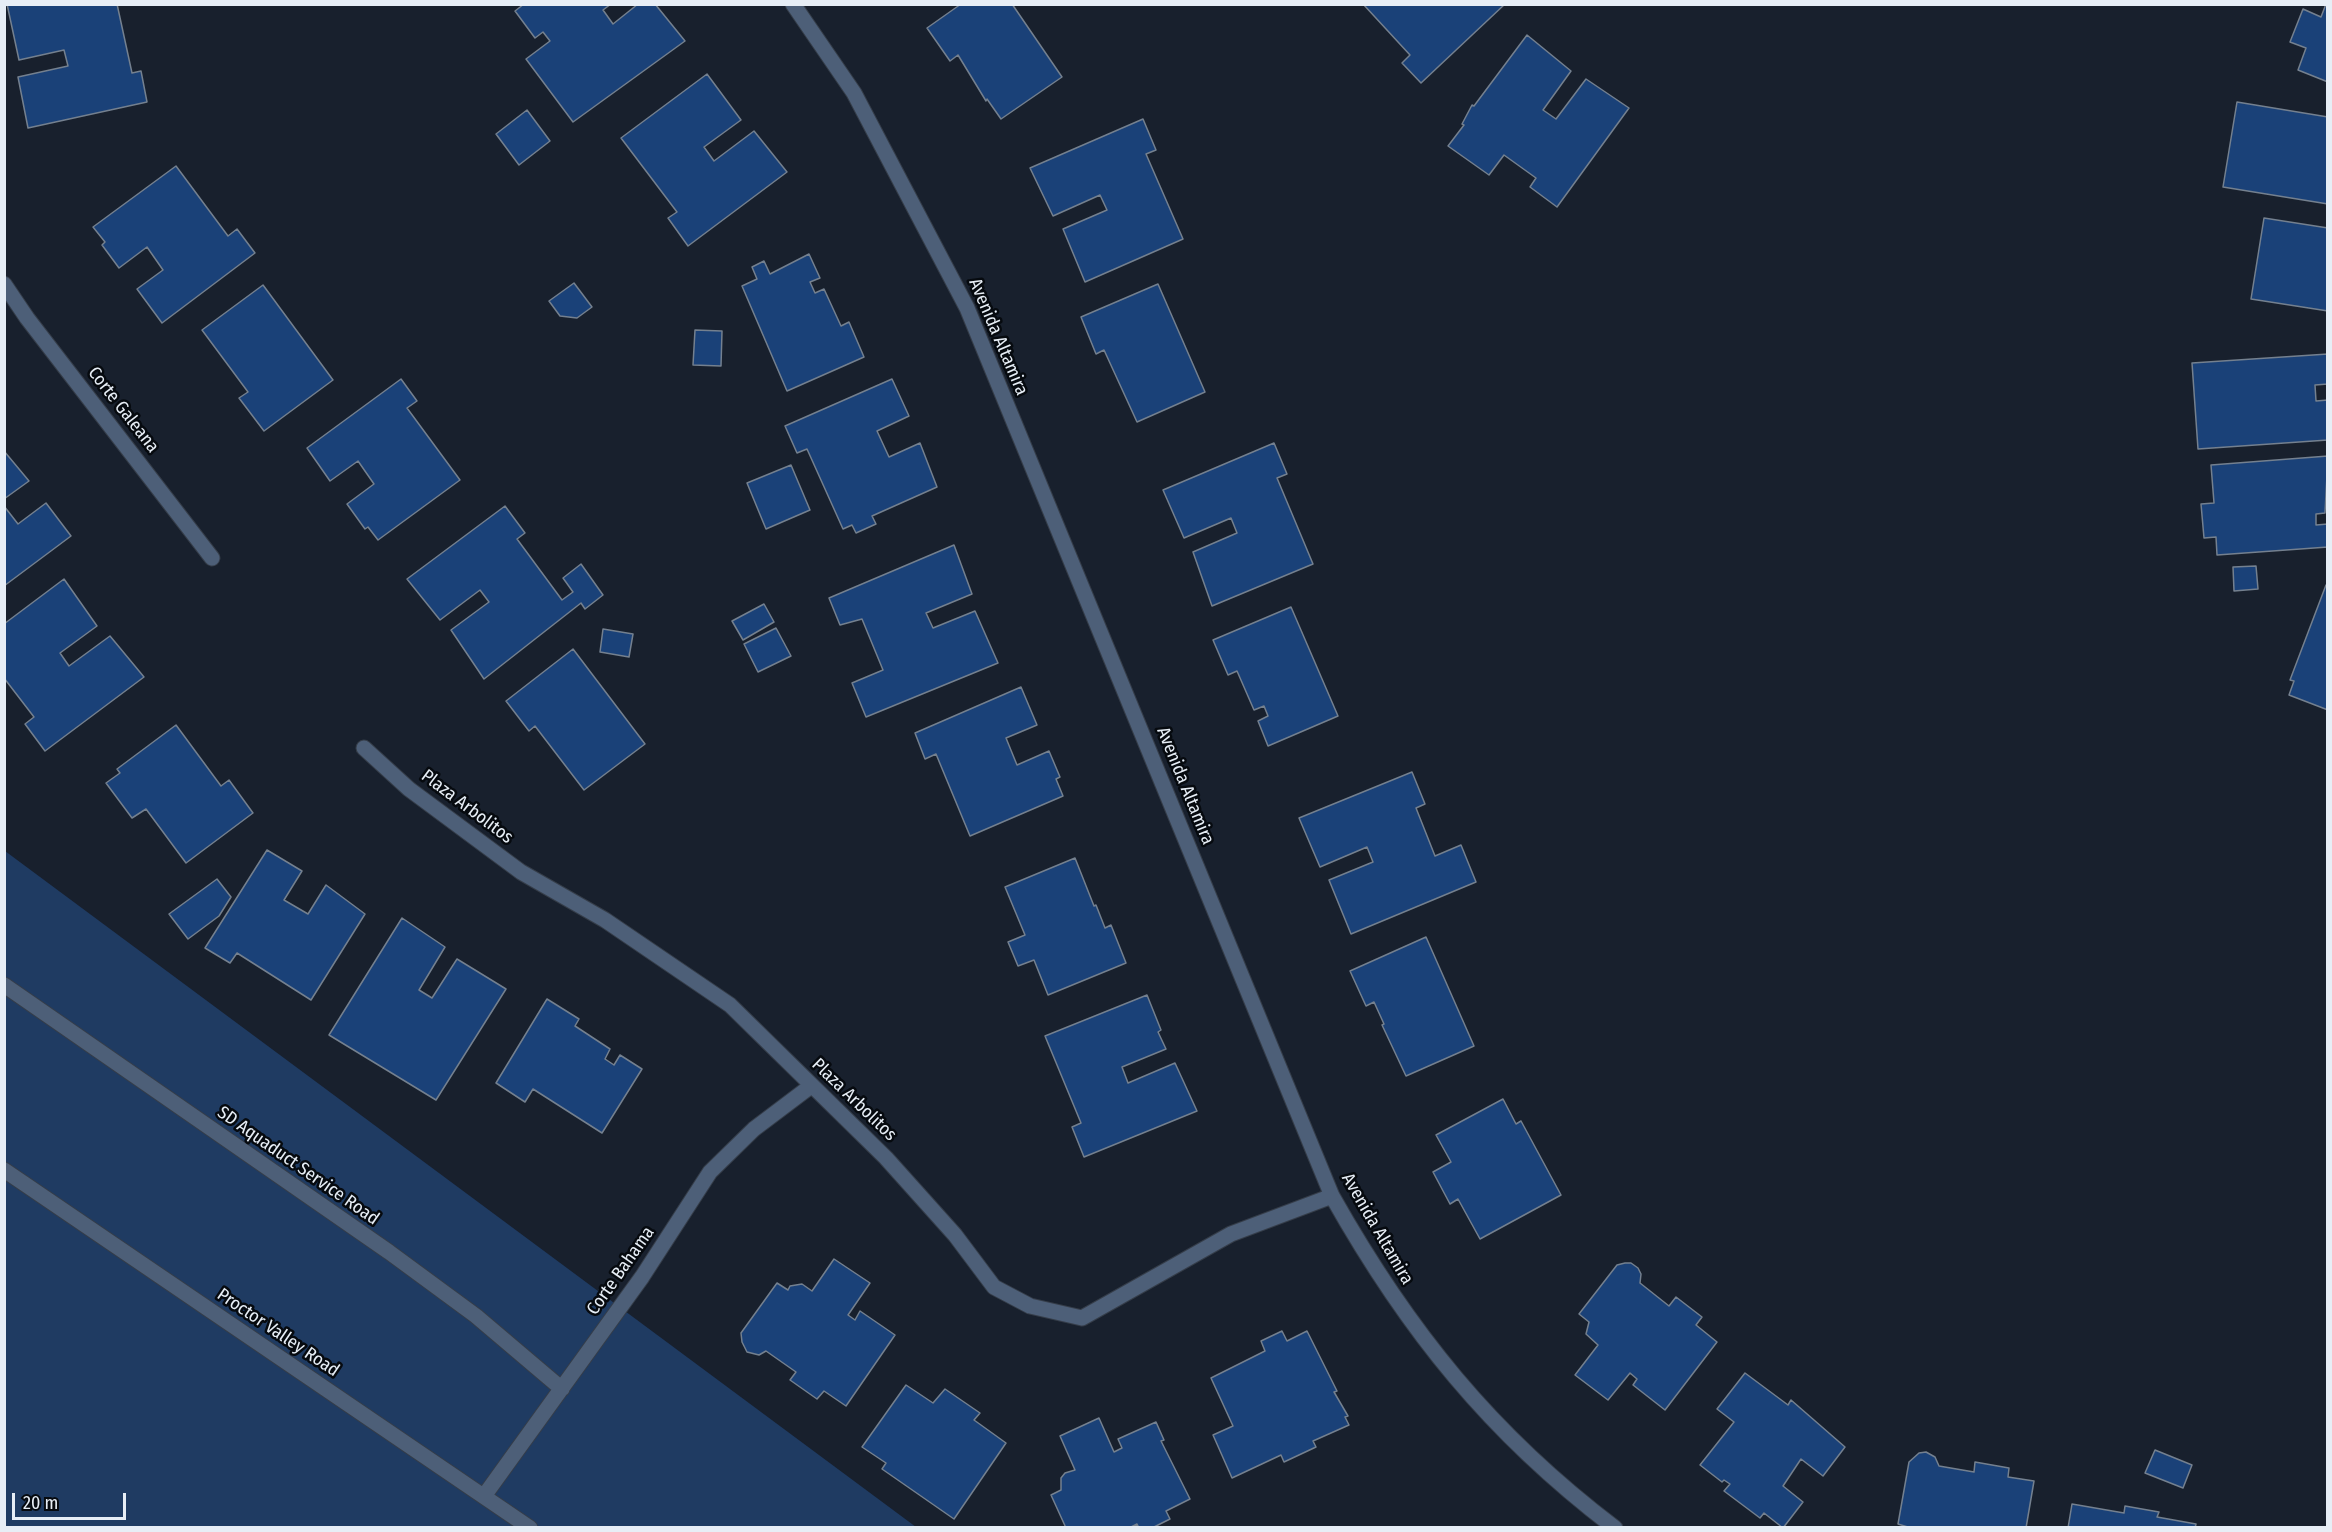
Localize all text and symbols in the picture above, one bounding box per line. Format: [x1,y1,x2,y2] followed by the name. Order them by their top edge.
[964,275,1032,399] street label: Avenida Altamira
[83,363,163,457] street label: Corte Galeana
[1152,724,1218,848] street label: Avenida Altamira
[417,765,517,849] street label: Plaza Arbolitos
[807,1054,901,1146] street label: Plaza Arbolitos
[213,1102,383,1230] street label: SD Aquaduct Service Road
[1336,1170,1418,1288] street label: Avenida Altamira
[583,1223,659,1319] street label: Corte Bahama
[213,1284,343,1382] street label: Proctor Valley Road
[15,1481,129,1519] scale bar
[23,1492,58,1514] text: 20 m

